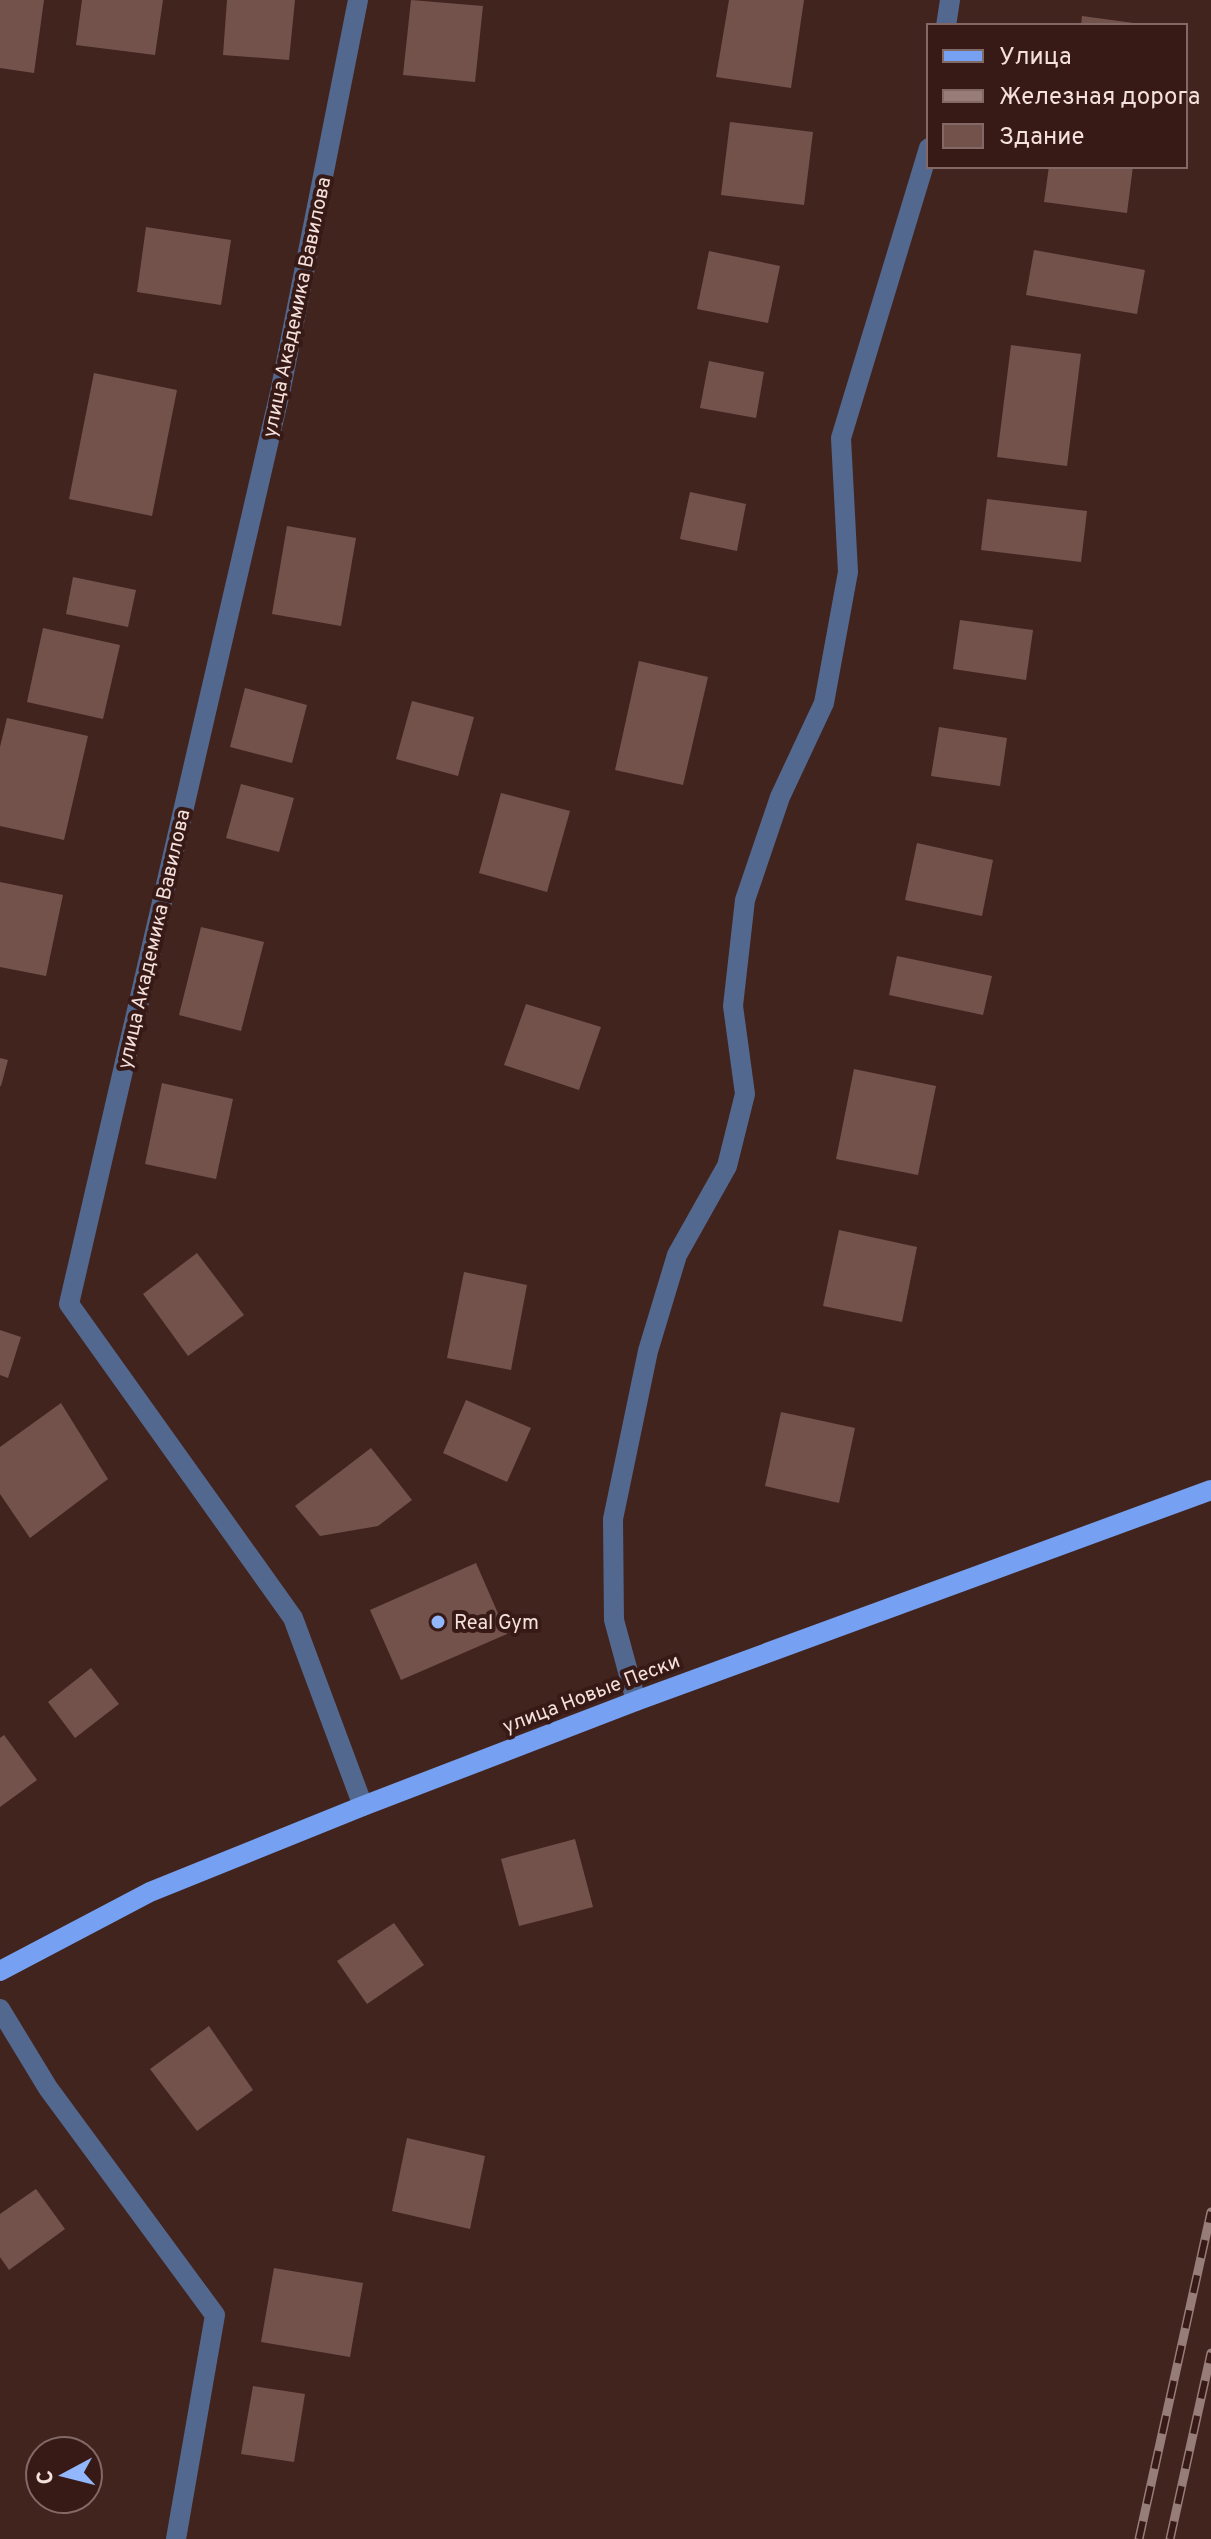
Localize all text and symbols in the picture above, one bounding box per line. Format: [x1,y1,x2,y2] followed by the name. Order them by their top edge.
[927,24,1187,168] legend
[999,43,1072,73] text: Улица
[999,83,1200,113] text: Железная дорога
[999,123,1085,153] text: Здание
[258,175,338,440] street label: улица Академика Вавилова
[112,807,198,1072] street label: улица Академика Вавилова
[454,1611,539,1637] place label: Real Gym
[429,1613,447,1631] marker: Real Gym
[499,1649,684,1741] street label: улица Новые Пески
[24,2435,104,2515] north arrow
[32,2469,61,2486] text: С

